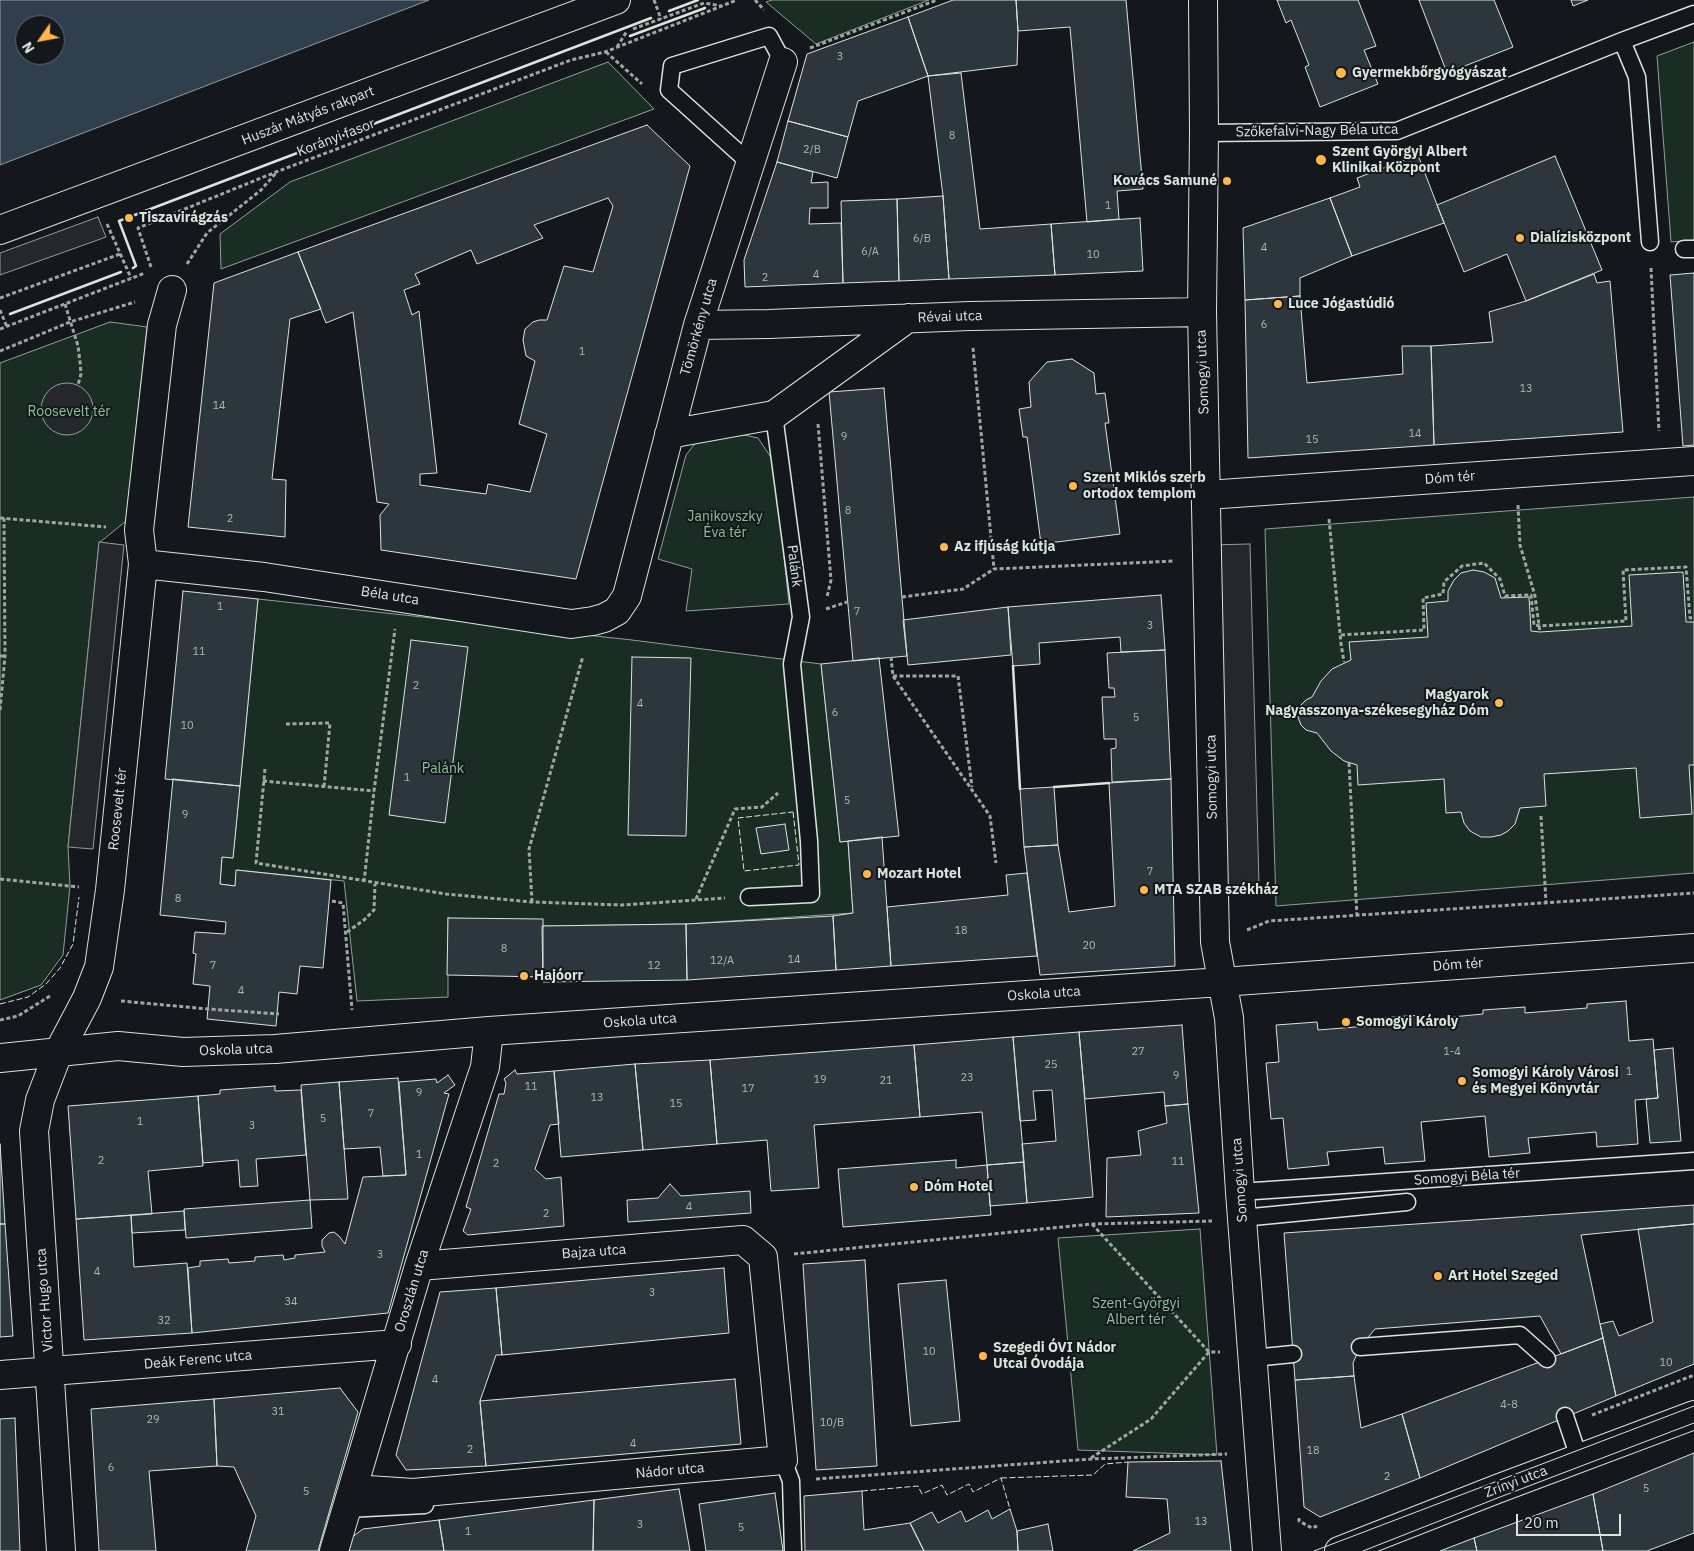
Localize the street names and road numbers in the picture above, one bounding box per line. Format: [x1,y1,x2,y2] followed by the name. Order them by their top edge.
[239,83,377,149] street label: Huszár Mátyás rakpart
[295,115,377,161] street label: Korányi fasor
[1236,121,1398,141] street label: Szőkefalvi-Nagy Béla utca
[677,276,721,378] street label: Tömörkény utca
[917,307,983,327] street label: Révai utca
[1193,329,1213,415] street label: Somogyi utca
[1424,468,1476,488] street label: Dóm tér
[783,544,805,588] street label: Palánk
[360,583,420,609] street label: Béla utca
[1203,735,1221,819] street label: Somogyi utca
[105,767,131,851] street label: Roosevelt tér
[1432,955,1484,975] street label: Dóm tér
[1007,983,1081,1005] street label: Oskola utca
[603,1010,677,1032] street label: Oskola utca
[199,1040,273,1060] street label: Oskola utca
[1229,1137,1251,1223] street label: Somogyi utca
[1413,1165,1521,1189] street label: Somogyi Béla tér
[561,1241,627,1263] street label: Bajza utca
[391,1247,433,1335] street label: Oroszlán utca
[33,1248,57,1352] street label: Victor Hugo utca
[143,1347,253,1373] street label: Deák Ferenc utca
[635,1460,705,1482] street label: Nádor utca
[1482,1462,1550,1502] street label: Zrínyi utca

